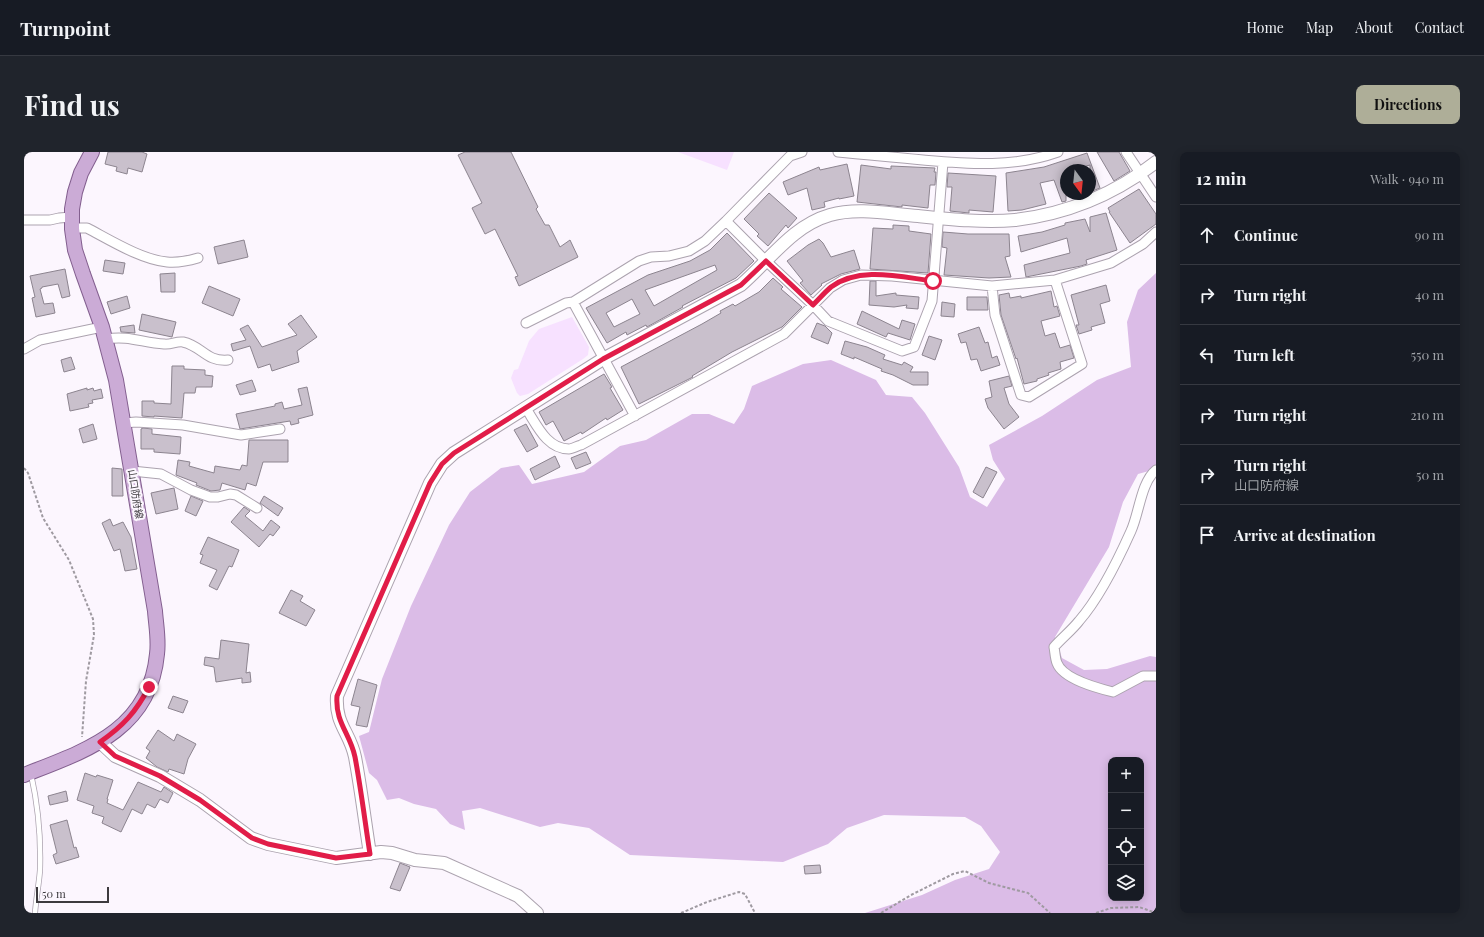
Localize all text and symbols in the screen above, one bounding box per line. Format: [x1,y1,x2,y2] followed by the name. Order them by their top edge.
[20,15,110,41] text: Turnpoint
[1246,18,1284,37] text: Home
[1306,18,1333,37] text: Map
[1355,18,1393,37] text: About
[1415,18,1464,37] text: Contact
[1356,85,1460,124] button: Directions
[24,86,120,123] text: Find us
[1060,164,1096,200] north arrow
[1196,167,1246,189] text: 12 min
[1370,170,1444,187] text: Walk · 940 m
[1196,224,1218,246] icon: ahead
[1234,225,1298,245] text: Continue
[1415,226,1444,243] text: 90 m
[924,272,942,290] route start
[1196,284,1218,306] icon: right
[1234,285,1307,305] text: Turn right
[1415,286,1444,303] text: 40 m
[1196,344,1218,366] icon: left
[1234,345,1295,365] text: Turn left
[1411,346,1444,363] text: 550 m
[1196,404,1218,426] icon: right
[1234,405,1307,425] text: Turn right
[1410,406,1444,423] text: 210 m
[1234,455,1307,475] text: Turn right
[1196,464,1218,486] icon: right
[1416,466,1444,483] text: 50 m
[125,468,147,520] street label: 山口防府線
[1234,476,1299,493] text: 山口防府線
[1196,524,1218,546] icon: arrive
[1234,525,1376,545] text: Arrive at destination
[140,678,158,696] route end
[1108,757,1144,901] map controls
[1108,757,1144,793] button: +
[1108,793,1144,829] button: −
[1108,829,1144,865] button: locate
[1108,865,1144,901] button: layers
[36,885,109,904] scale bar
[42,886,66,901] text: 50 m

